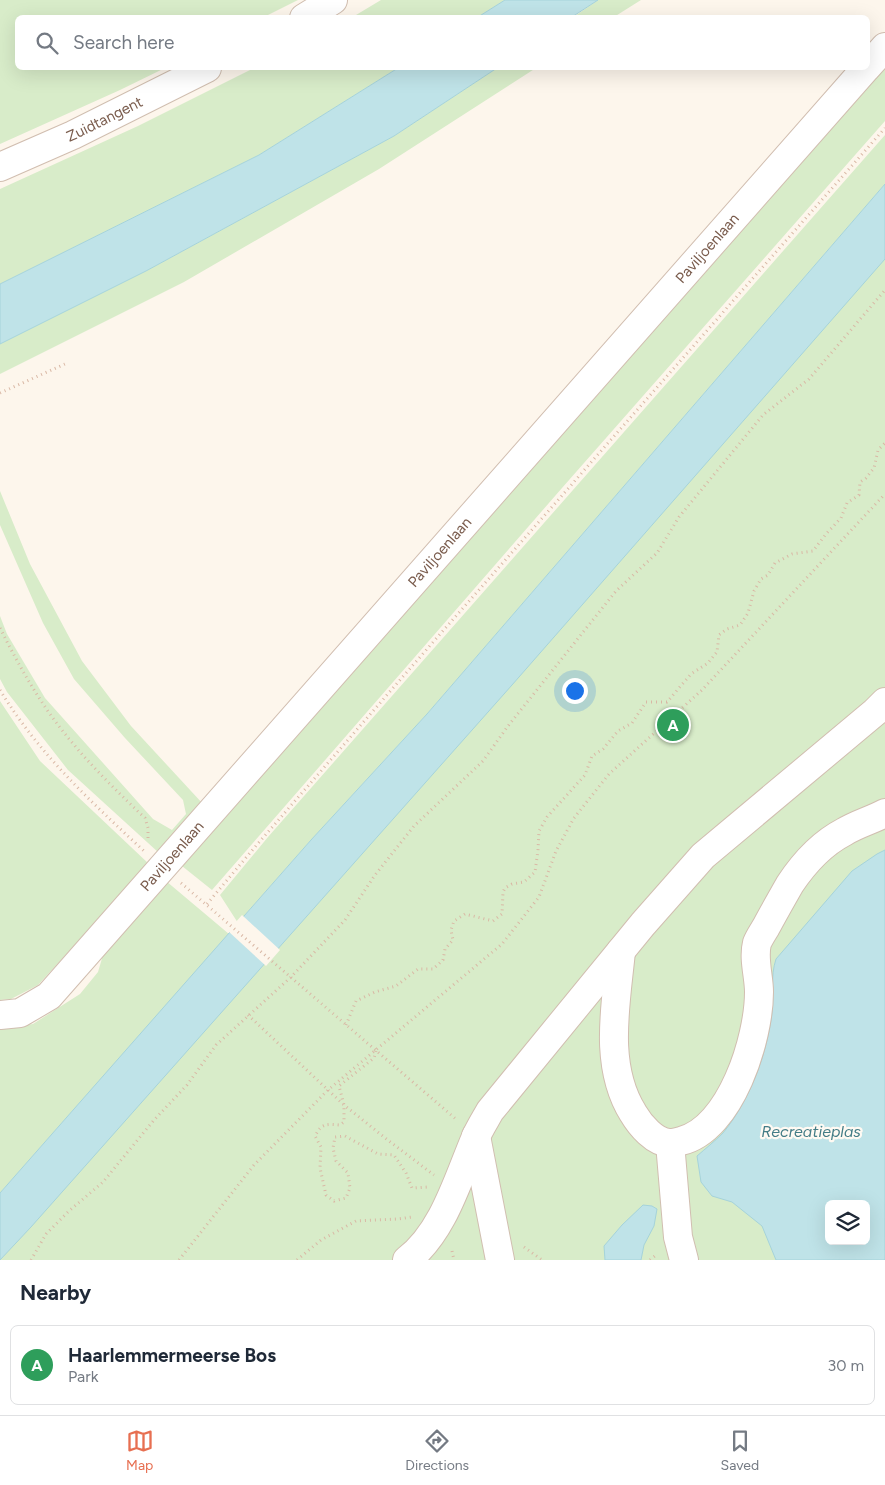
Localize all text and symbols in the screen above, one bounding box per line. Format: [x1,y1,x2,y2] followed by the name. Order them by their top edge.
[15,15,870,70] search box
[33,29,61,57] icon: search
[73,31,175,54] text: Search here
[64,92,146,146] street label: Zuidtangent
[672,210,743,287] street label: Paviljoenlaan
[404,514,475,591] street label: Paviljoenlaan
[562,678,588,704] your location
[657,706,689,744] pin: A
[137,818,208,895] street label: Paviljoenlaan
[761,1122,861,1141] water label: Recreatieplas
[825,1200,870,1245] map controls
[825,1200,870,1245] button: layers
[20,1280,91,1305] text: Nearby
[68,1344,276,1367] text: Haarlemmermeerse Bos
[31,1356,43,1375] text: A
[827,1356,864,1375] text: 30 m
[68,1367,98,1386] text: Park
[126,1427,154,1474] tab: Map
[405,1427,469,1474] tab: Directions
[721,1427,759,1474] tab: Saved

